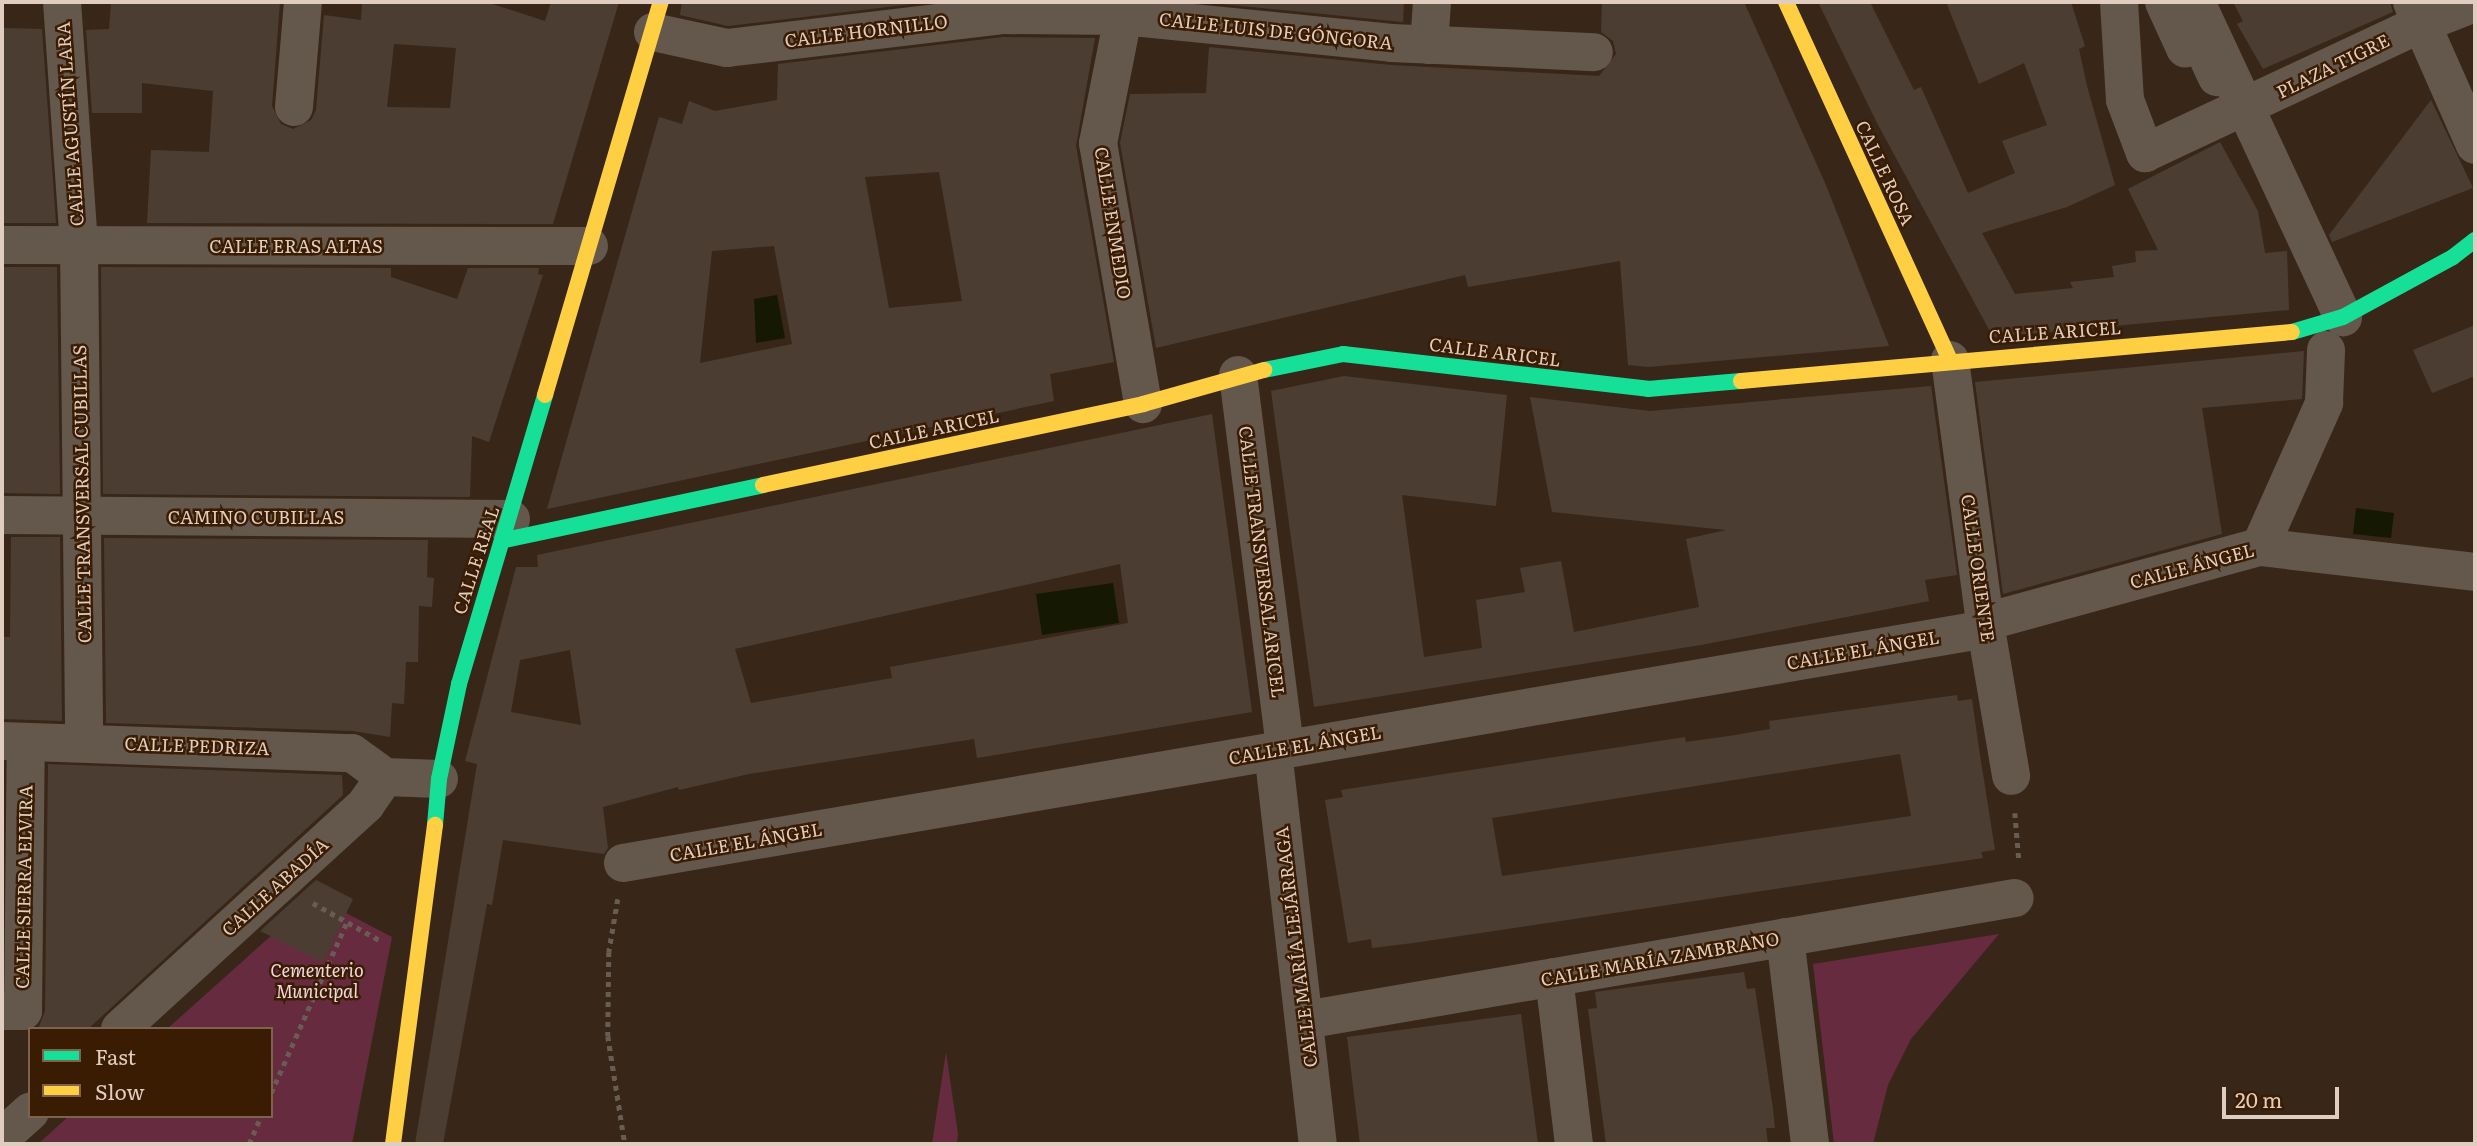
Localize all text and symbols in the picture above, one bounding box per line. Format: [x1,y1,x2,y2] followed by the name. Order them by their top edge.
[1158,8,1394,54] street label: CALLE LUIS DE GÓNGORA
[783,10,949,52] street label: CALLE HORNILLO
[52,21,88,227] street label: CALLE AGUSTÍN LARA
[2273,29,2393,103] street label: PLAZA TIGRE
[1851,117,1919,229] street label: CALLE ROSA
[1090,145,1136,301] street label: CALLE ENMEDIO
[209,235,383,257] street label: CALLE ERAS ALTAS
[1988,317,2122,347] street label: CALLE ARICEL
[1428,333,1562,371] street label: CALLE ARICEL
[69,345,95,643] street label: CALLE TRANSVERSAL CUBILLAS
[867,405,1001,453] street label: CALLE ARICEL
[1235,425,1289,699] street label: CALLE TRANSVERSAL ARICEL
[1957,493,1999,643] street label: CALLE ORIENTE
[448,503,504,617] street label: CALLE REAL
[168,506,344,528] street label: CAMINO CUBILLAS
[2127,539,2257,593] street label: CALLE ÁNGEL
[1785,626,1941,674] street label: CALLE EL ÁNGEL
[1227,721,1383,769] street label: CALLE EL ÁNGEL
[124,733,270,759] street label: CALLE PEDRIZA
[11,785,37,989] street label: CALLE SIERRA ELVIRA
[668,818,824,866] street label: CALLE EL ÁNGEL
[1270,825,1322,1069] street label: CALLE MARÍA LEJÁRRAGA
[217,834,333,940] street label: CALLE ABADÍA
[1539,927,1781,991] street label: CALLE MARÍA ZAMBRANO
[270,960,364,1002] park label: Cementerio Municipal
[28,1027,273,1118] legend
[95,1040,136,1071] text: Fast
[2225,1072,2342,1116] scale bar
[95,1075,145,1106] text: Slow
[2235,1083,2282,1114] text: 20 m

